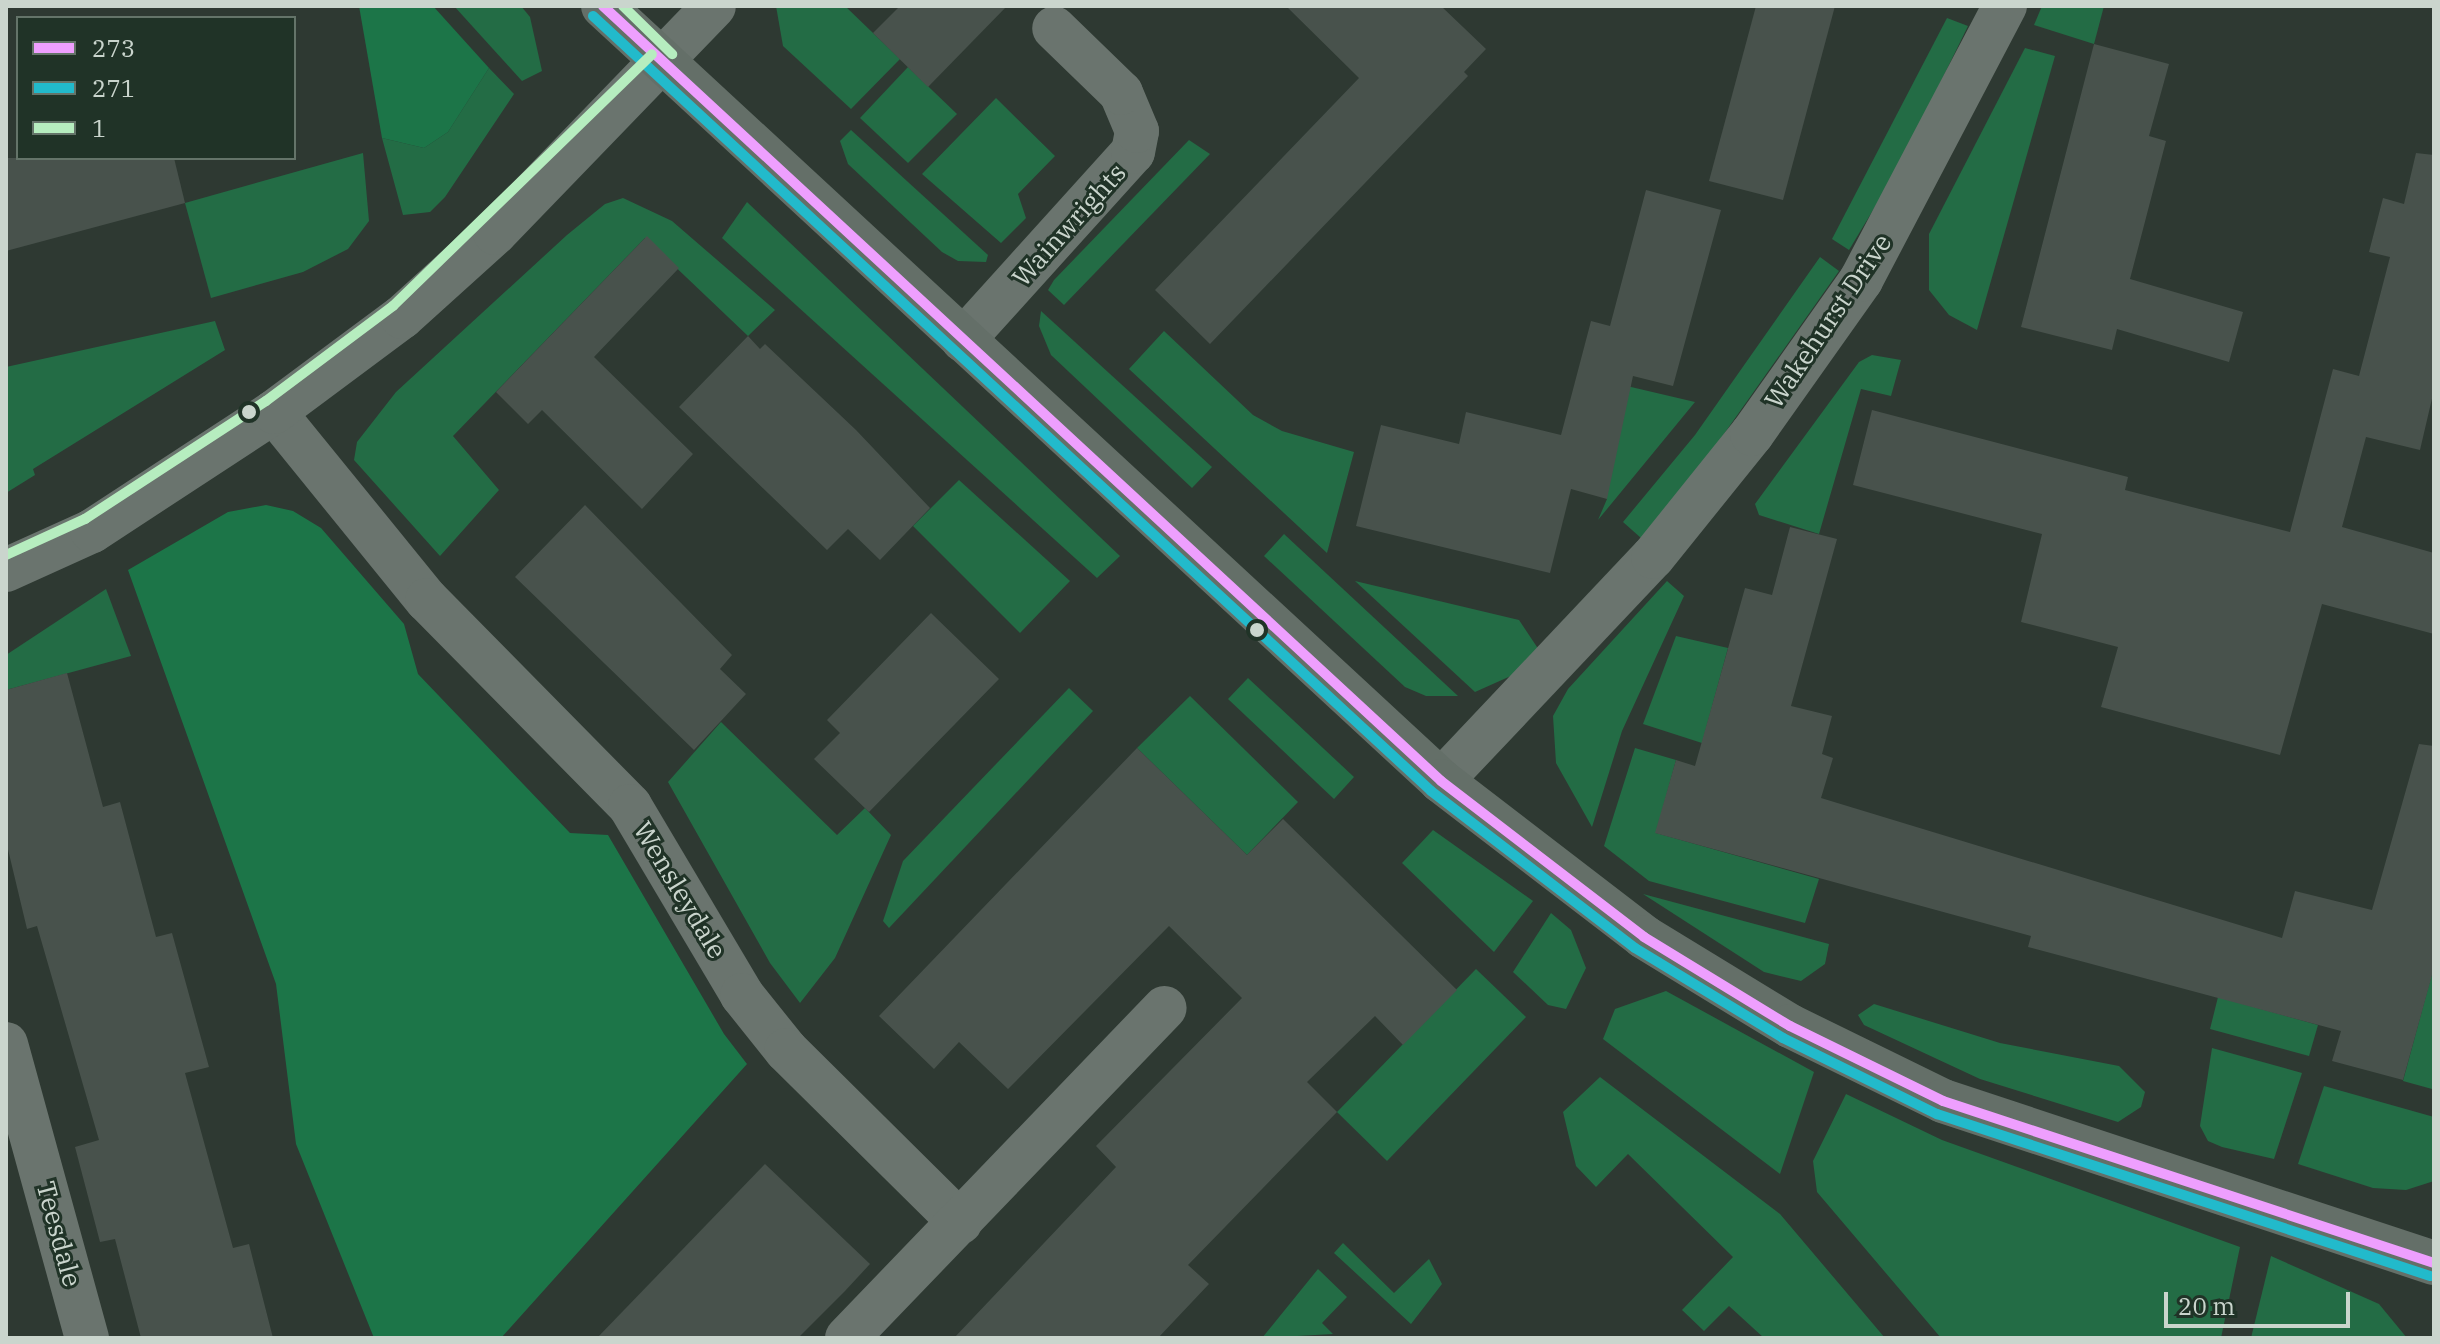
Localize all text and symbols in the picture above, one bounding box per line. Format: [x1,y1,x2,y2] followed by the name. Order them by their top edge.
[16,16,296,160] legend
[92,32,135,64] text: 273
[92,72,135,104] text: 271
[92,112,106,144] text: 1
[1006,157,1132,293] street label: Wainwrights
[1758,228,1898,414] street label: Wakehurst Drive
[241,404,257,420] unlabelled marker
[1249,622,1265,638] unlabelled marker
[627,816,733,964] street label: Wensleydale
[30,1178,88,1290] street label: Teesdale
[2168,1276,2354,1326] scale bar
[2178,1290,2235,1322] text: 20 m

